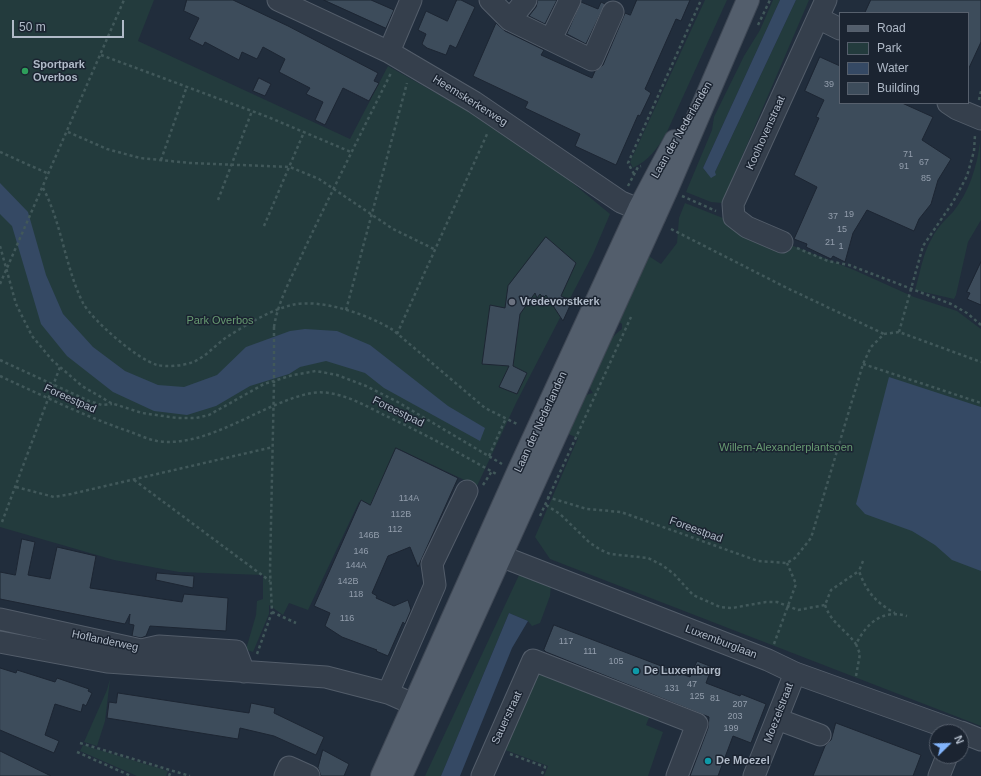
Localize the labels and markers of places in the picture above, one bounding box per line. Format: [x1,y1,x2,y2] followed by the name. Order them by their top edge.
[33,58,85,84] place label: Sportpark Overbos
[20,66,30,76] marker: Sportpark Overbos
[520,295,599,309] place label: Vredevorstkerk
[507,297,517,307] marker: Vredevorstkerk
[644,664,721,678] place label: De Luxemburg
[631,666,641,676] marker: De Luxemburg
[716,754,770,768] place label: De Moezel
[703,756,713,766] marker: De Moezel

